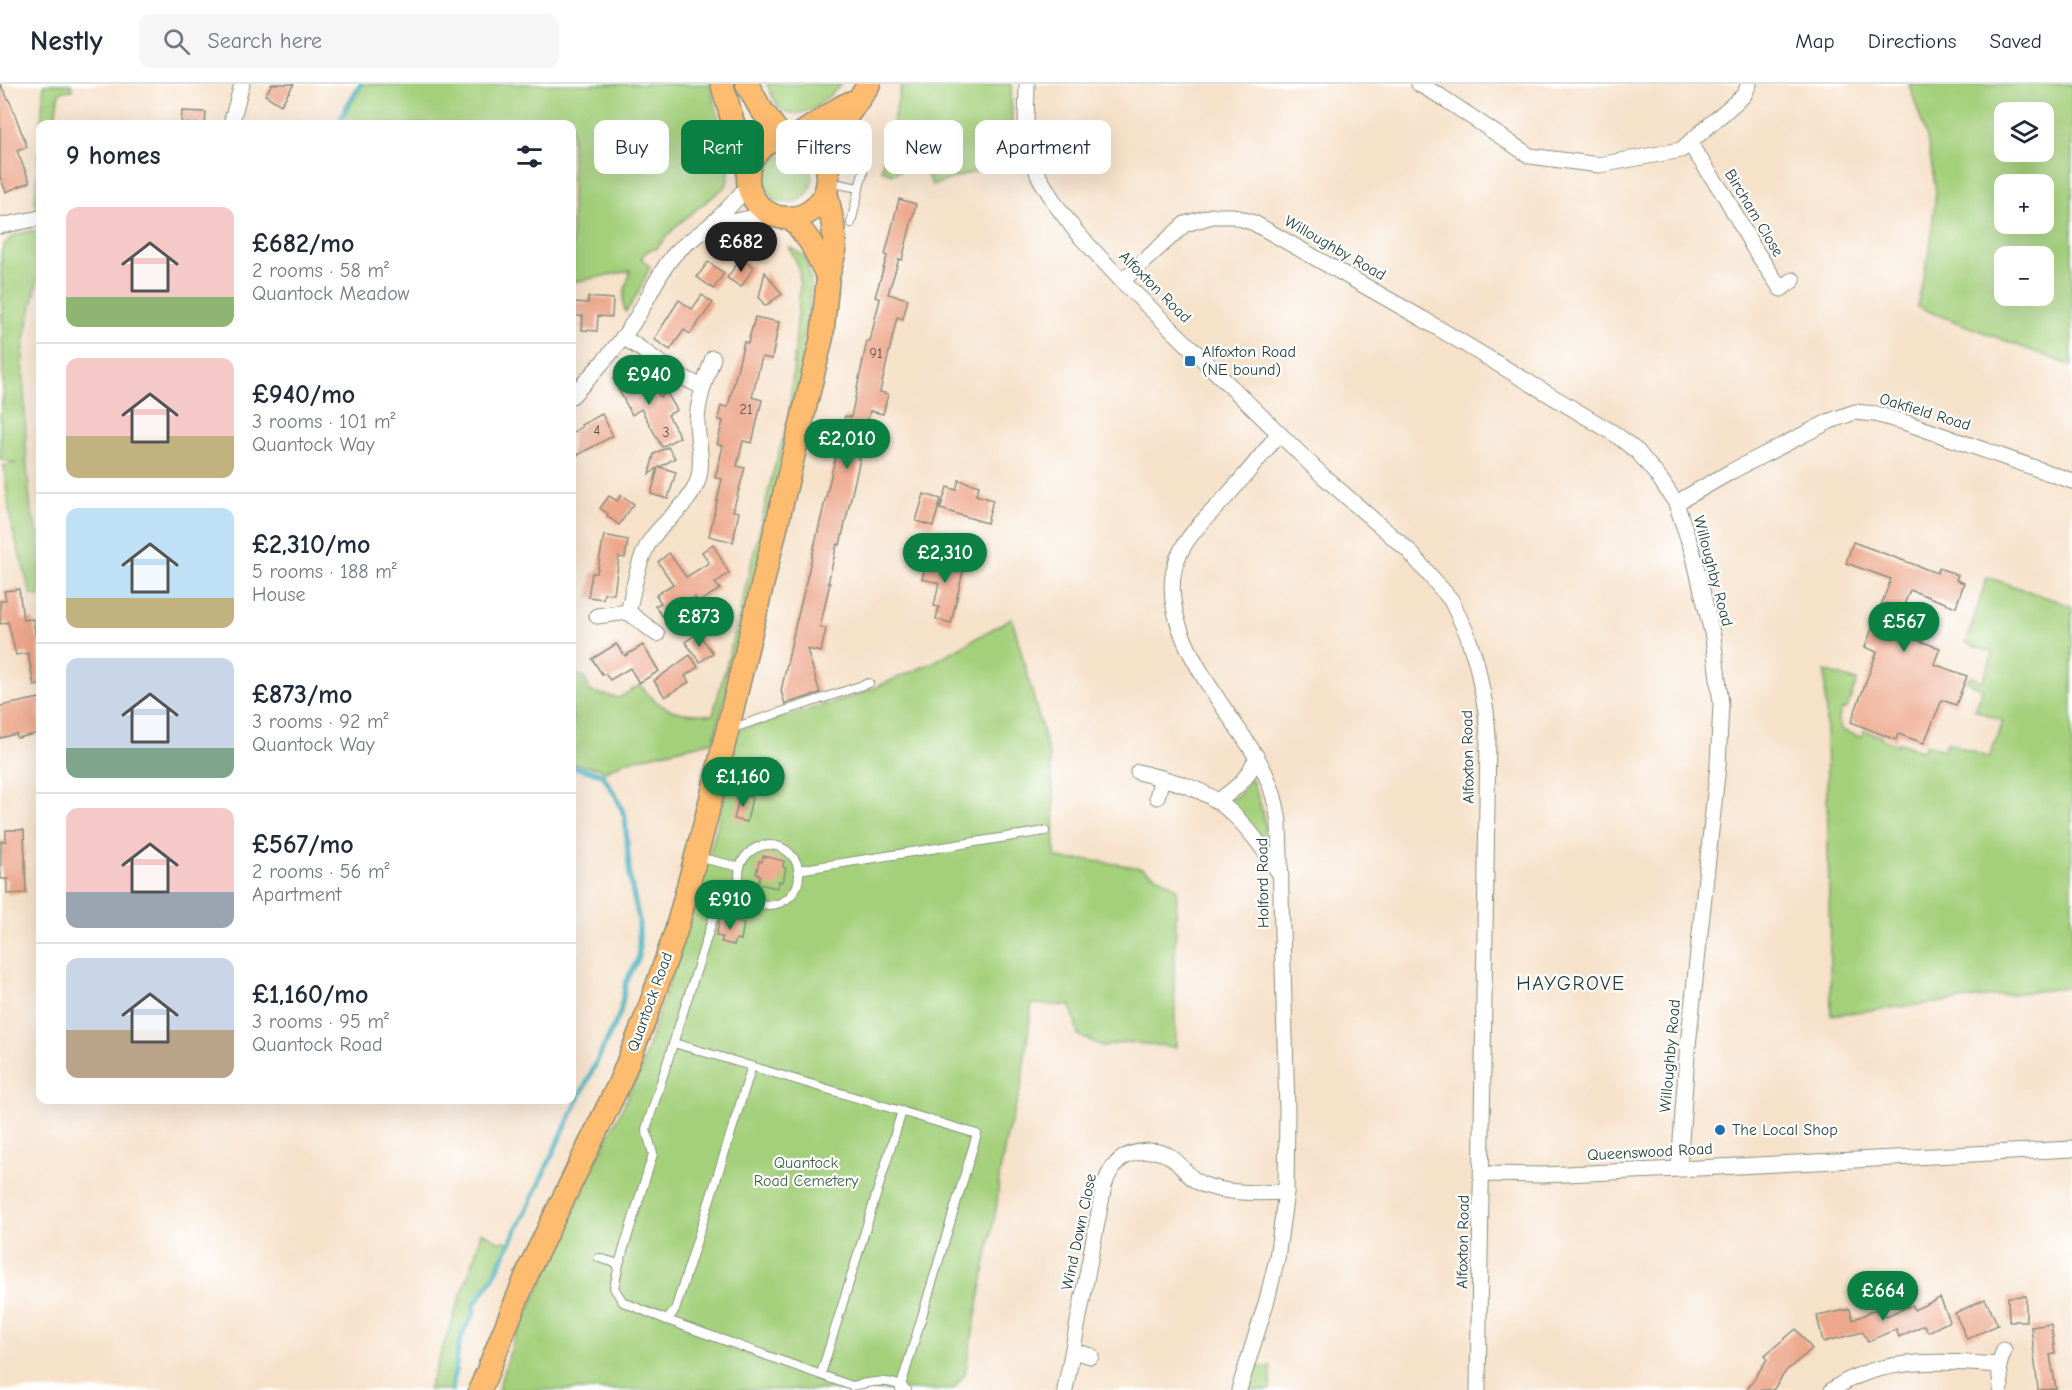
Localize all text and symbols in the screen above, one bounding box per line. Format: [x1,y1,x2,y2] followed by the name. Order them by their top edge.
[139,14,559,68] search box
[30,25,103,57] text: Nestly
[160,25,193,58] icon: search
[208,28,322,54] text: Search here
[1795,29,1835,53] text: Map
[1868,29,1957,53] text: Directions
[1990,29,2042,53] text: Saved
[1994,102,2054,306] map controls
[1994,102,2054,162] button: layers
[594,120,669,174] chip: Buy
[681,120,764,174] chip: Rent
[776,120,872,174] chip: Filters
[884,120,963,174] chip: New
[975,120,1111,174] chip: Apartment
[513,140,546,173] icon: filters
[66,141,161,171] text: 9 homes
[1721,166,1787,260] street label: Bircham Close
[1994,174,2054,234] button: +
[1281,212,1389,284] street label: Willoughby Road
[705,222,777,273] pin: £682
[252,229,355,259] text: £682/mo
[719,230,763,253] text: £682
[114,231,186,303] icon: home
[1994,246,2054,306] button: −
[1115,247,1195,327] street label: Alfoxton Road
[252,259,389,282] text: 2 rooms · 58 m²
[252,282,410,305] text: Quantock Meadow
[1202,343,1296,379] place label: Alfoxton Road (NE bound)
[870,345,882,362] house number: 91
[1183,354,1197,368] marker: Alfoxton Road (NE bound)
[613,355,685,406] pin: £940
[627,363,671,386] text: £940
[252,380,355,410] text: £940/mo
[114,382,186,454] icon: home
[1877,390,1973,434] street label: Oakfield Road
[740,401,752,418] house number: 21
[252,410,396,433] text: 3 rooms · 101 m²
[798,419,896,470] pin: £2,010
[594,422,601,439] house number: 4
[662,424,670,441] house number: 3
[818,427,876,450] text: £2,010
[252,433,375,456] text: Quantock Way
[1690,514,1736,628] street label: Willoughby Road
[252,530,370,560] text: £2,310/mo
[114,532,186,604] icon: home
[896,533,994,584] pin: £2,310
[917,541,973,564] text: £2,310
[252,560,397,583] text: 5 rooms · 188 m²
[252,583,306,606] text: House
[663,597,735,648] pin: £873
[1868,602,1940,653] pin: £567
[678,605,720,628] text: £873
[1882,610,1926,633] text: £567
[252,680,352,710] text: £873/mo
[114,682,186,754] icon: home
[252,710,389,733] text: 3 rooms · 92 m²
[1458,710,1478,804] street label: Alfoxton Road
[252,733,375,756] text: Quantock Way
[694,757,792,808] pin: £1,160
[716,765,770,788] text: £1,160
[252,830,354,860] text: £567/mo
[114,832,186,904] icon: home
[1253,838,1273,928] street label: Holford Road
[252,860,390,883] text: 2 rooms · 56 m²
[694,880,766,931] pin: £910
[252,883,342,906] text: Apartment
[709,888,751,911] text: £910
[624,950,676,1054] street label: Quantock Road
[1516,972,1626,995] district label: HAYGROVE
[252,980,369,1010] text: £1,160/mo
[114,982,186,1054] icon: home
[1656,999,1684,1113] street label: Willoughby Road
[252,1010,389,1033] text: 3 rooms · 95 m²
[252,1033,383,1056] text: Quantock Road
[1732,1121,1838,1139] place label: The Local Shop
[1713,1123,1727,1137] marker: The Local Shop
[1587,1140,1713,1164] street label: Queenswood Road
[754,1154,859,1190] park label: Quantock Road Cemetery
[1058,1172,1100,1292] street label: Wind Down Close
[1453,1195,1473,1289] street label: Alfoxton Road
[1847,1271,1919,1322] pin: £664
[1861,1279,1905,1302] text: £664

